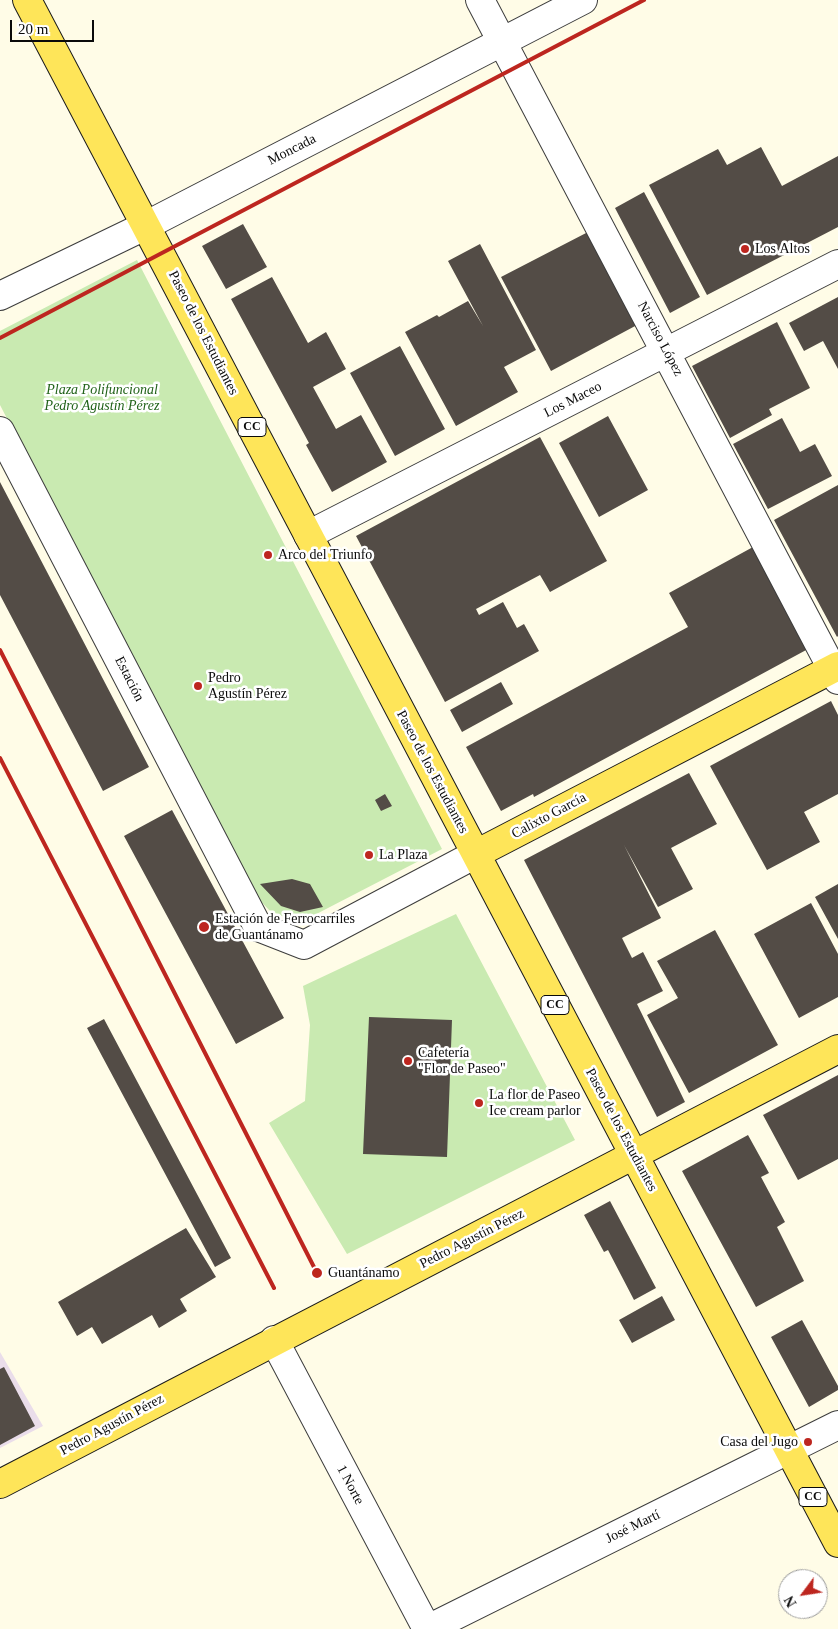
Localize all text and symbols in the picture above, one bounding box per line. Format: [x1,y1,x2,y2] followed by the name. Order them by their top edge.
[12,10,96,42] scale bar
[18,21,48,37] text: 20 m
[265,131,319,169] street label: Moncada
[755,241,810,257] place label: Los Altos
[739,243,751,255] marker: Los Altos
[164,268,242,398] street label: Paseo de los Estudiantes
[633,299,687,379] street label: Narciso López
[541,378,605,422] street label: Los Maceo
[45,382,159,414] park label: Plaza Polifuncional Pedro Agustín Pérez
[238,418,266,437] road number: CC
[278,547,372,563] place label: Arco del Triunfo
[262,549,274,561] marker: Arco del Triunfo
[111,654,147,704] street label: Estación
[208,670,287,702] place label: Pedro Agustín Pérez
[192,680,204,692] marker: Pedro Agustín Pérez
[392,707,472,837] street label: Paseo de los Estudiantes
[509,789,589,843] street label: Calixto García
[379,847,428,863] place label: La Plaza
[363,849,375,861] marker: La Plaza
[215,911,355,944] place label: Estación de Ferrocarriles de Guantánamo
[197,920,211,934] marker: Estación de Ferrocarriles de Guantánamo
[541,996,569,1014] road number: CC
[418,1045,506,1078] place label: Cafetería "Flor de Paseo"
[402,1055,414,1067] marker: Cafetería "Flor de Paseo"
[581,1065,661,1195] street label: Paseo de los Estudiantes
[489,1087,581,1120] place label: La flor de Paseo Ice cream parlor
[473,1097,485,1109] marker: La flor de Paseo Ice cream parlor
[417,1205,527,1273] street label: Pedro Agustín Pérez
[328,1265,400,1281] place label: Guantánamo
[310,1266,324,1280] marker: Guantánamo
[57,1391,167,1459] street label: Pedro Agustín Pérez
[720,1434,798,1450] place label: Casa del Jugo
[802,1436,814,1448] marker: Casa del Jugo
[333,1462,367,1508] street label: 1 Norte
[799,1488,827,1506] road number: CC
[603,1507,663,1547] street label: José Martí
[778,1569,828,1619] north arrow
[782,1593,800,1610] text: N

